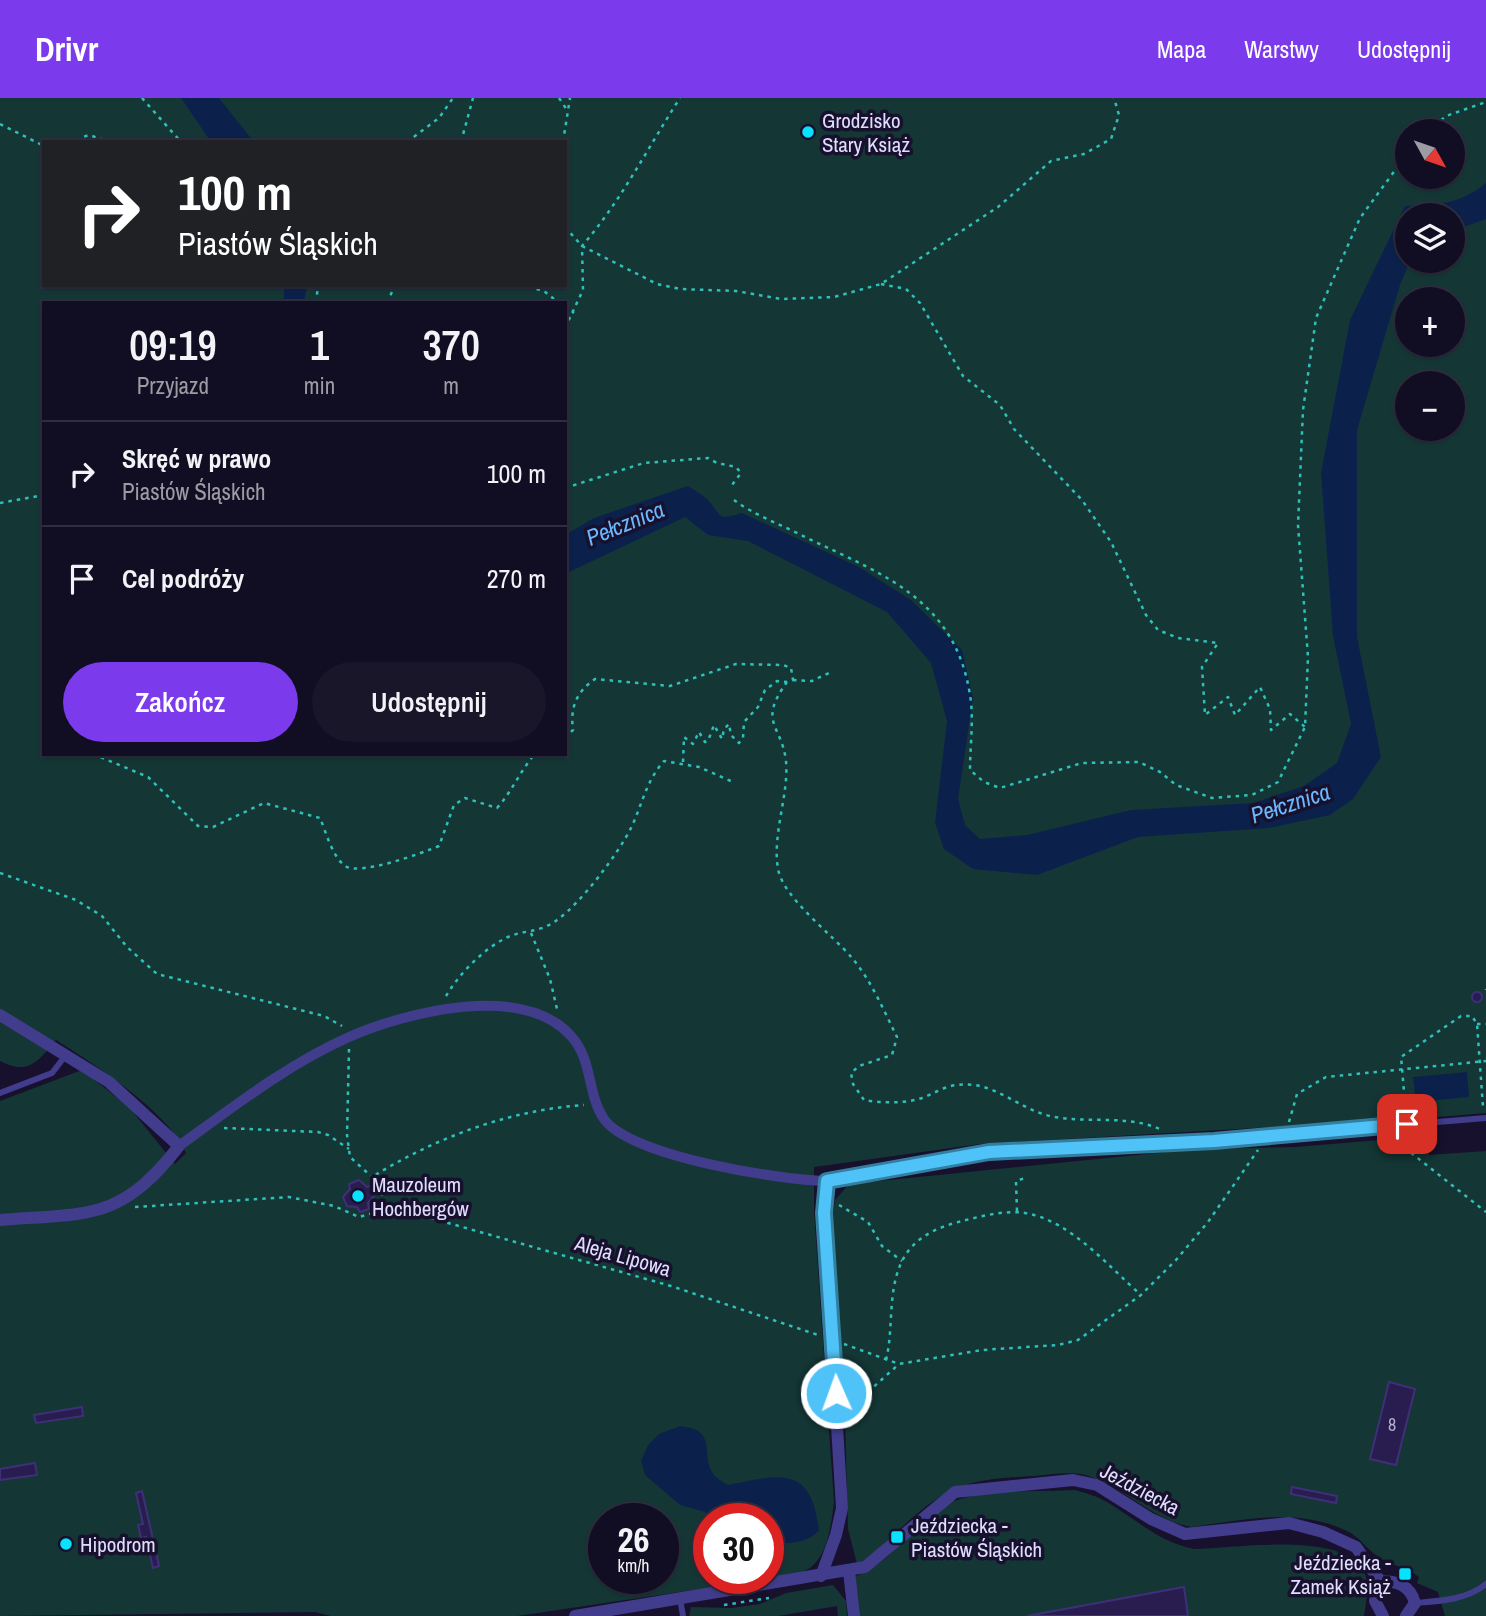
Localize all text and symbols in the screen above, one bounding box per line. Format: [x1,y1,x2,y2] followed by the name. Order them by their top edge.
[35,27,98,71] text: Drivr
[1157,33,1206,65] text: Mapa
[1244,33,1319,65] text: Warstwy
[1357,33,1451,65] text: Udostępnij
[822,106,910,159] place label: Grodzisko Stary Książ
[1395,119,1465,189] north arrow
[1395,119,1465,441] map controls
[800,124,816,140] marker: Grodzisko Stary Książ
[178,159,292,225] text: 100 m
[63,168,154,259] icon: right
[1395,203,1465,273] button: layers
[178,222,378,265] text: Piastów Śląskich
[1395,287,1465,357] button: +
[129,317,217,373] text: 09:19
[310,317,329,373] text: 1
[422,317,480,373] text: 370
[137,370,209,401] text: Przyjazd
[304,370,335,401] text: min
[443,370,459,401] text: m
[1395,371,1465,441] button: −
[122,441,271,476] text: Skręć w prawo
[63,455,101,493] icon: right
[487,456,546,491] text: 100 m
[122,476,266,507] text: Piastów Śląskich
[581,493,669,553] water label: Pełcznica
[63,560,101,598] icon: arrive
[122,561,244,596] text: Cel podróży
[487,561,546,596] text: 270 m
[63,662,298,742] button: Zakończ
[312,662,546,742] button: Udostępnij
[1246,776,1334,830] water label: Pełcznica
[1377,1094,1437,1154] pin
[1388,1105,1426,1143] icon: arrive
[372,1170,469,1223] place label: Mauzoleum Hochbergów
[350,1188,366,1204] marker: Mauzoleum Hochbergów
[571,1228,675,1284] street label: Aleja Lipowa
[799,1356,873,1430] position arrow
[1388,1412,1396,1437] house number: 8
[1095,1456,1185,1522] street label: Jeździecka
[693,1503,784,1594] speed limit sign: 30
[911,1511,1042,1564] place label: Jeździecka - Piastów Śląskich
[618,1516,649,1563] text: 26
[889,1529,905,1545] marker: Jeździecka - Piastów Śląskich
[80,1530,156,1559] place label: Hipodrom
[58,1536,74,1552] marker: Hipodrom
[1291,1548,1391,1601] place label: Jeździecka - Zamek Książ
[618,1553,650,1578] text: km/h
[1397,1566,1413,1582] marker: Jeździecka - Zamek Książ

